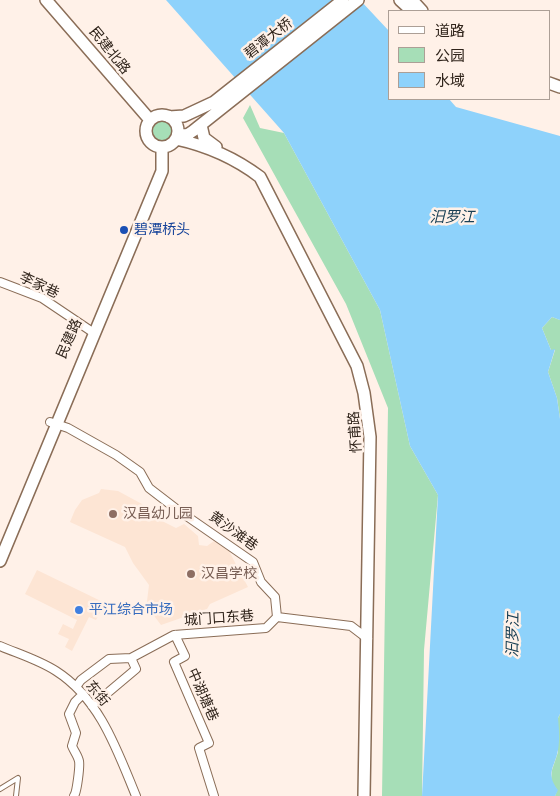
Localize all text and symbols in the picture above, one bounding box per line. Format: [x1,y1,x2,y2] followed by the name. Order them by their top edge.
[388,10,550,100] legend
[242,15,296,63] street label: 碧潭大桥
[435,22,465,40] text: 道路
[85,24,133,78] street label: 民建北路
[435,47,465,65] text: 公园
[435,72,465,90] text: 水域
[430,209,474,227] water label: 汨罗江
[134,222,190,238] place label: 碧潭桥头
[118,224,130,236] marker: 碧潭桥头
[16,270,62,302] street label: 李家巷
[54,316,86,362] street label: 民建路
[346,410,366,454] street label: 怀甫路
[123,506,193,522] place label: 汉昌幼儿园
[107,508,119,520] marker: 汉昌幼儿园
[205,509,261,555] street label: 黄沙滩巷
[201,566,257,582] place label: 汉昌学校
[185,568,197,580] marker: 汉昌学校
[89,602,173,618] place label: 平江综合市场
[73,604,85,616] marker: 平江综合市场
[183,608,255,630] street label: 城门口东巷
[505,612,523,658] water label: 汨罗江
[183,666,221,724] street label: 中湖塘巷
[82,678,112,710] street label: 东街

